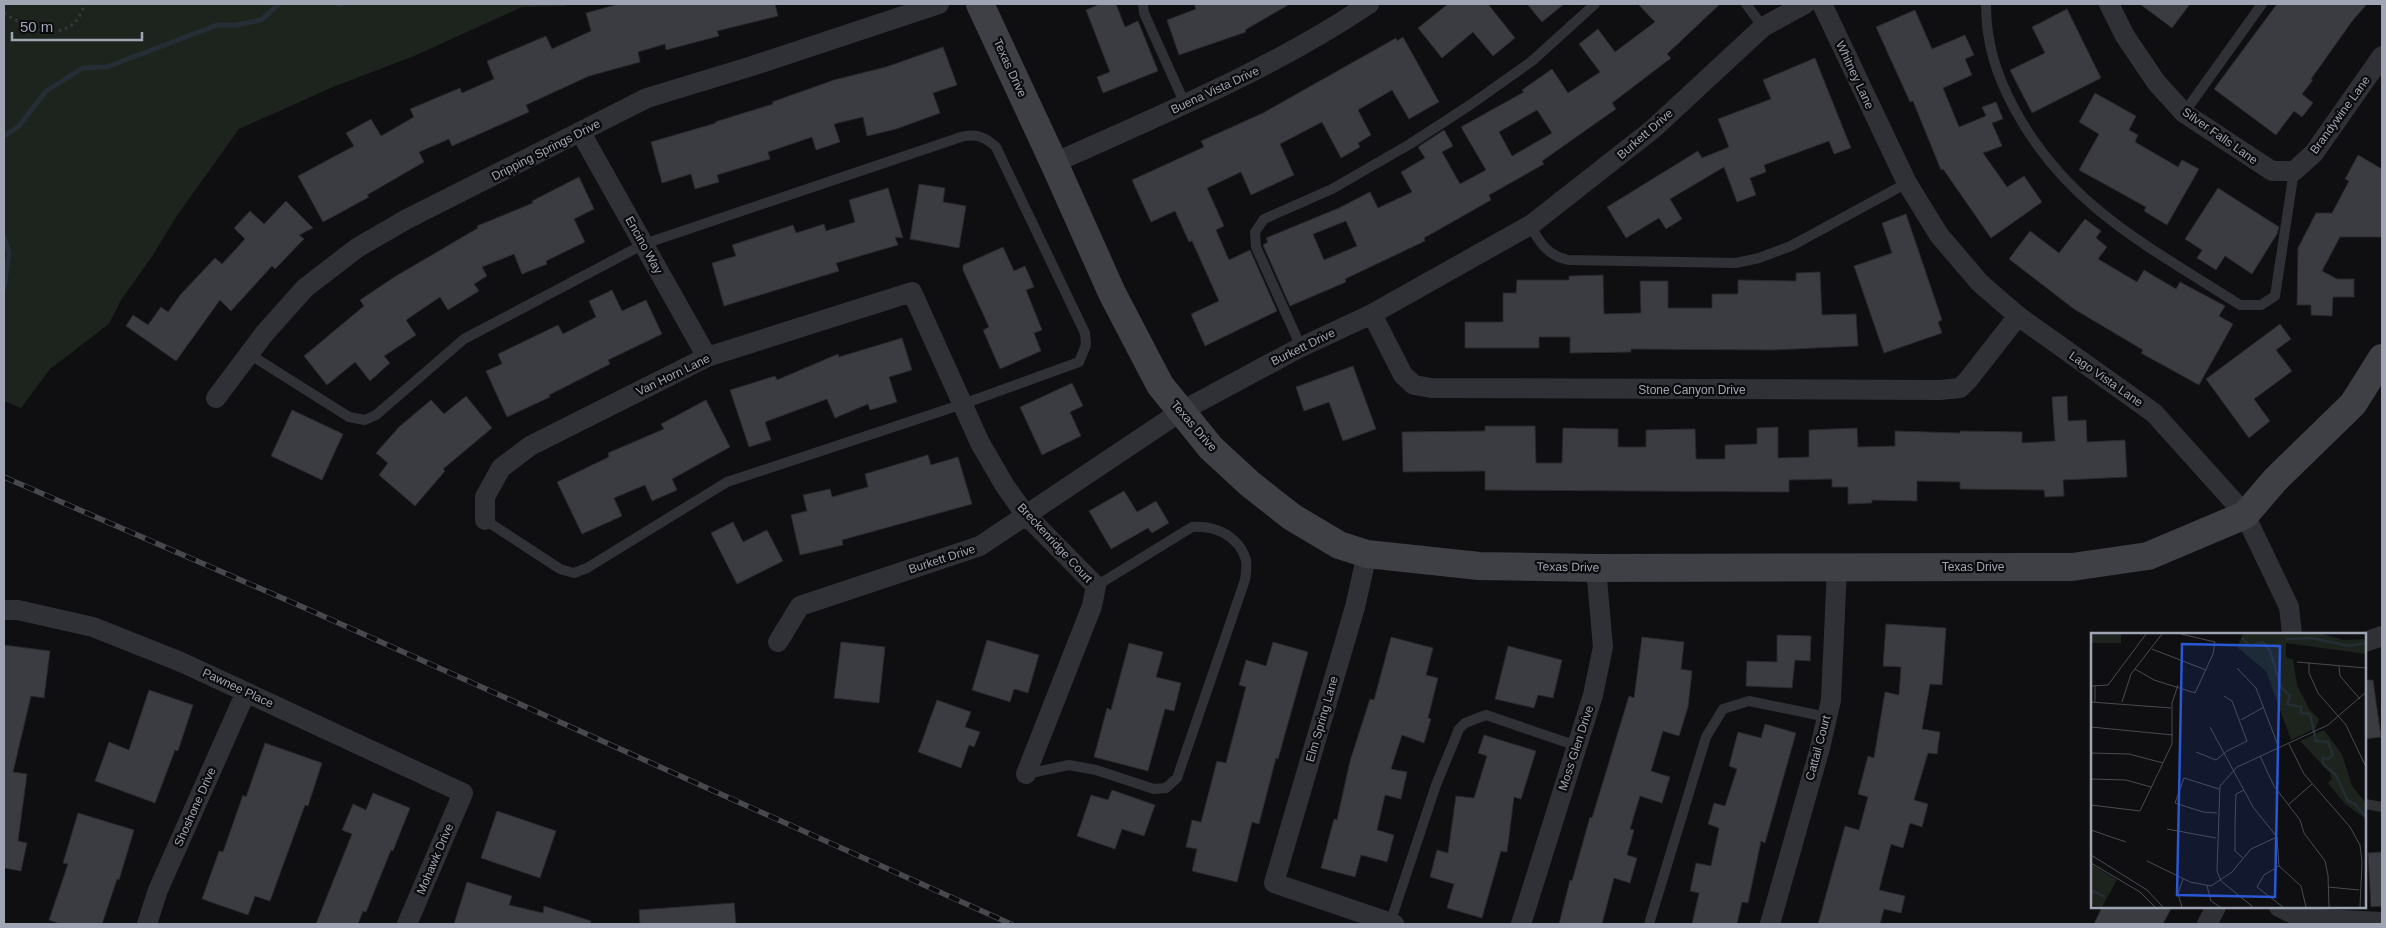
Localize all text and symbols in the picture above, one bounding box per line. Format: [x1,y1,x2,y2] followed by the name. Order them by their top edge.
[12,10,142,42] scale bar
[20,18,53,35] text: 50 m
[990,37,1030,100] street label: Texas Drive
[1833,39,1877,111] street label: Whitney Lane
[1169,63,1262,117] street label: Buena Vista Drive
[2307,73,2373,157] street label: Brandywine Lane
[2180,105,2261,167] street label: Silver Falls Lane
[1614,106,1676,162] street label: Burkett Drive
[489,116,603,183] street label: Dripping Springs Drive
[622,214,666,276] street label: Encino Way
[1269,325,1338,368] street label: Burkett Drive
[2067,348,2146,410] street label: Lago Vista Lane
[634,351,712,399] street label: Van Horn Lane
[1638,383,1746,397] street label: Stone Canyon Drive
[1168,398,1220,454] street label: Texas Drive
[1015,500,1096,586] street label: Breckenridge Court
[907,542,977,576] street label: Burkett Drive
[1537,559,1600,575] street label: Texas Drive
[1942,560,2005,574] street label: Texas Drive
[2091,633,2366,908] inset map
[200,665,276,711] street label: Pawnee Place
[1303,674,1341,764] street label: Elm Spring Lane
[1556,703,1596,792] street label: Moss Glen Drive
[1803,713,1834,782] street label: Cattail Court
[171,765,219,849] street label: Shoshone Drive
[414,821,456,897] street label: Mohawk Drive

